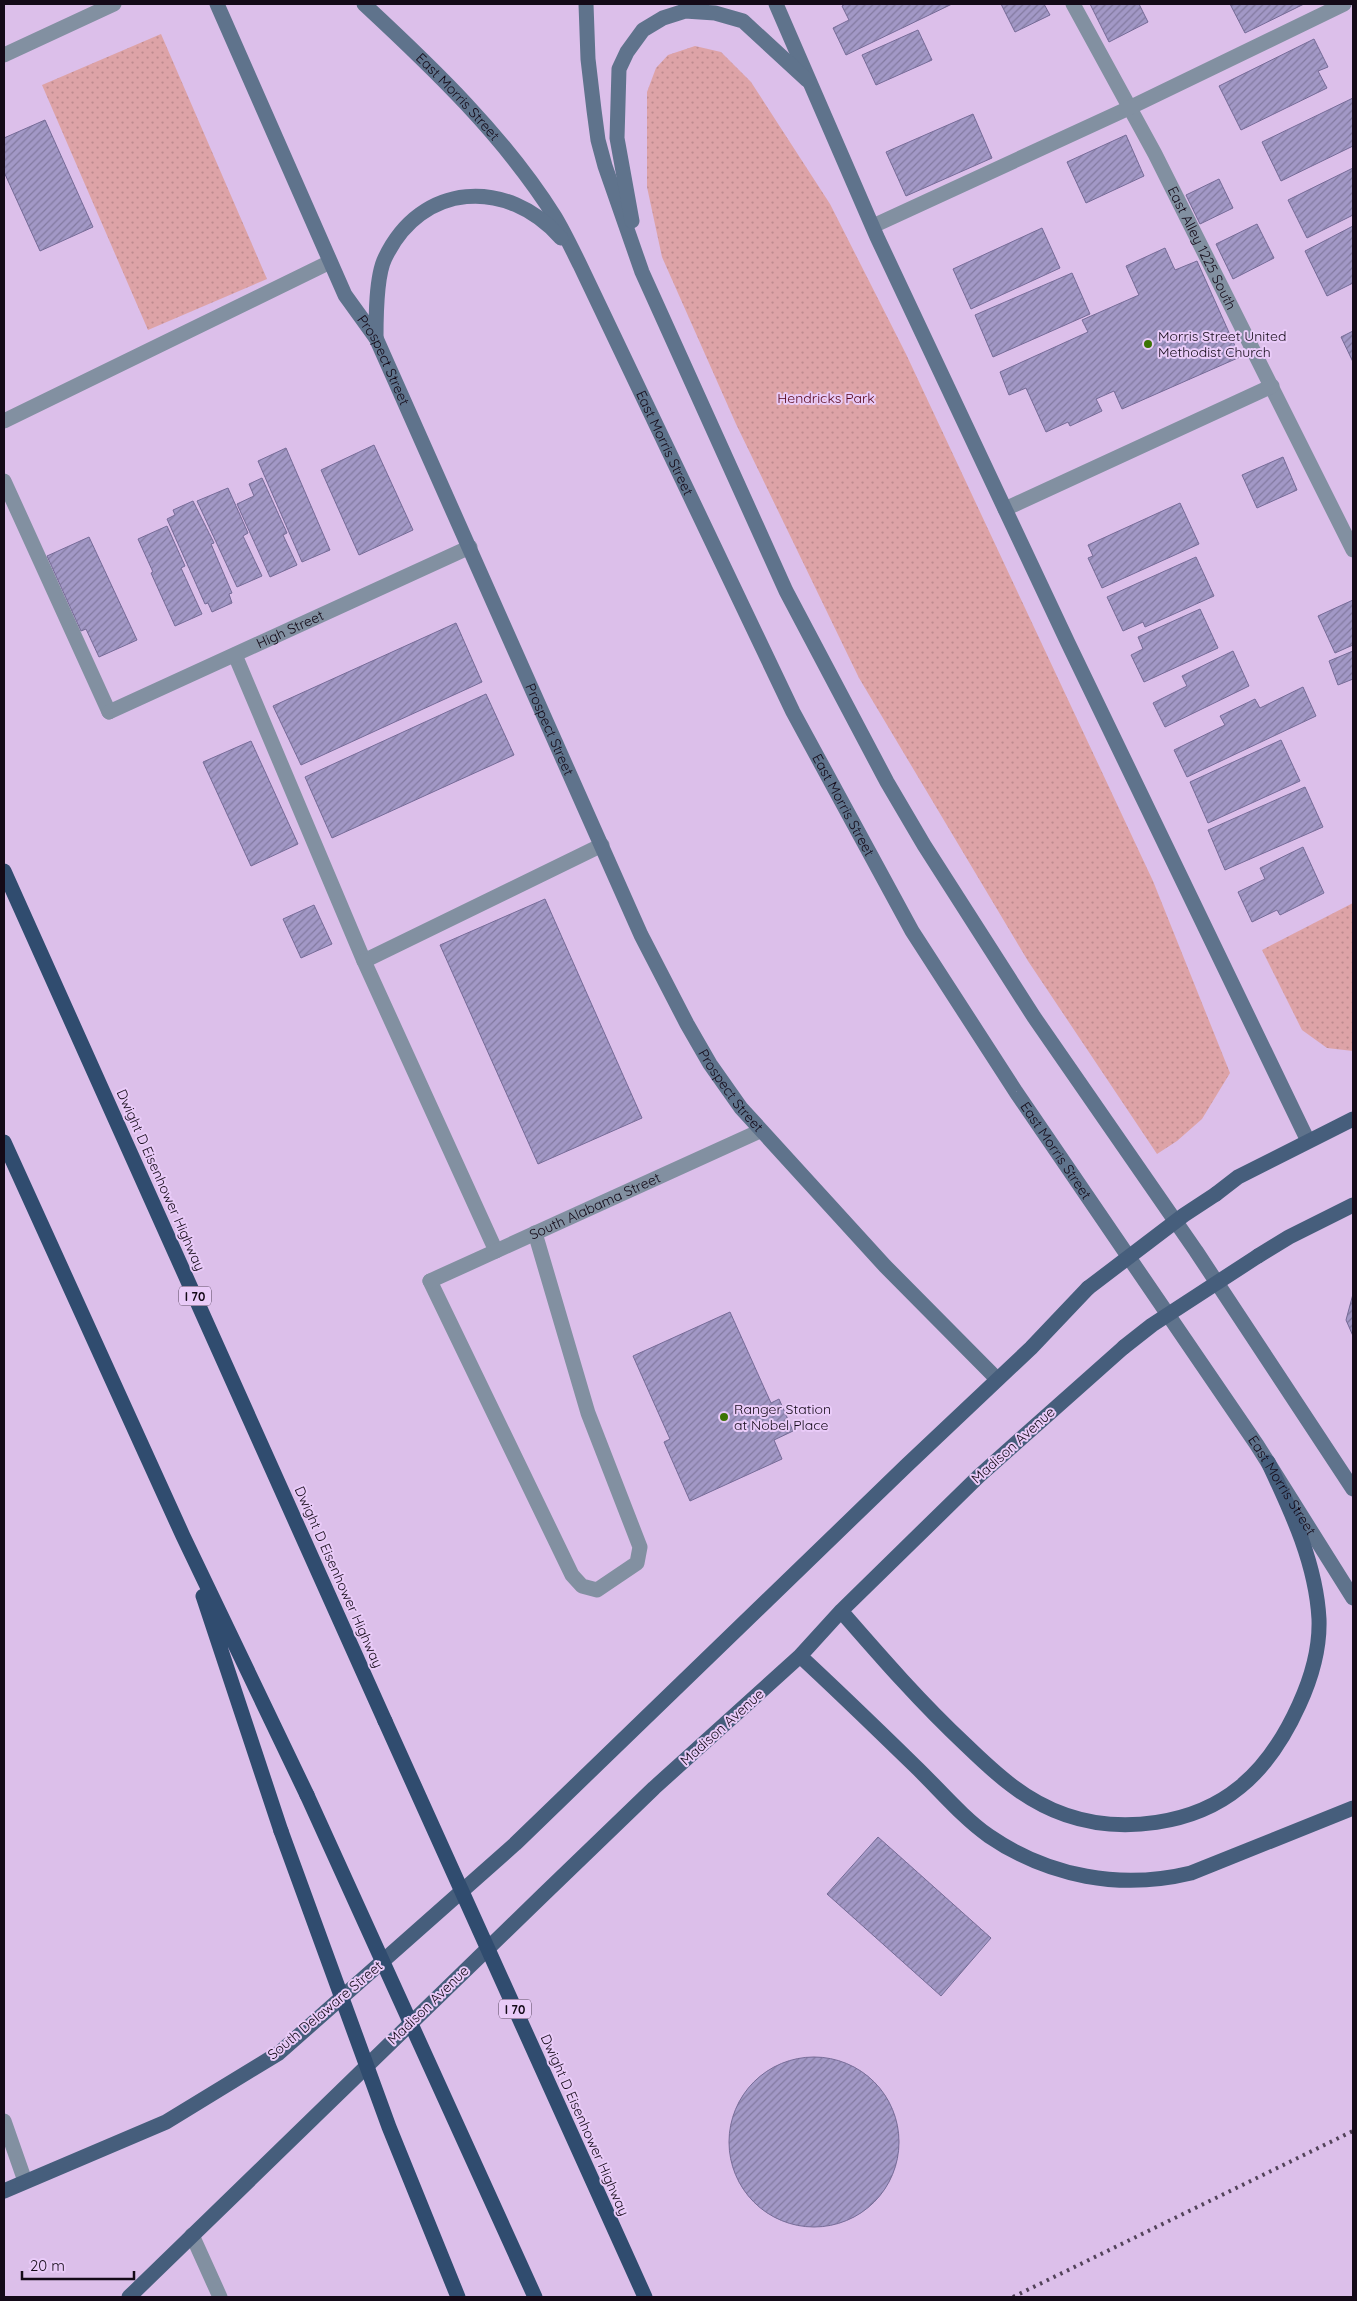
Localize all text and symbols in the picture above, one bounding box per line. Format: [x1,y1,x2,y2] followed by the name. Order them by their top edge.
[412,49,504,144] street label: East Morris Street
[1164,183,1240,313] street label: East Alley 1225 South
[353,311,414,408] street label: Prospect Street
[1158,327,1286,361] place label: Morris Street United Methodist Church
[1142,338,1154,350] marker: Morris Street United Methodist Church
[632,387,698,498] street label: East Morris Street
[777,389,875,407] park label: Hendricks Park
[254,606,327,652] street label: High Street
[521,680,578,778] street label: Prospect Street
[808,751,879,860] street label: East Morris Street
[694,1046,768,1136] street label: Prospect Street
[113,1086,209,1274] street label: Dwight D Eisenhower Highway
[1016,1098,1096,1203] street label: East Morris Street
[526,1168,663,1244] street label: South Alabama Street
[179,1286,211,1305] road number: I 70
[734,1400,831,1434] place label: Ranger Station at Nobel Place
[967,1403,1059,1487] street label: Madison Avenue
[718,1411,730,1423] marker: Ranger Station at Nobel Place
[1244,1432,1320,1539] street label: East Morris Street
[291,1483,387,1671] street label: Dwight D Eisenhower Highway
[676,1685,768,1769] street label: Madison Avenue
[264,1956,386,2063] street label: South Delaware Street
[383,1962,473,2048] street label: Madison Avenue
[499,2000,531,2018] road number: I 70
[537,2031,633,2219] street label: Dwight D Eisenhower Highway
[22,2248,135,2280] scale bar
[30,2256,65,2275] text: 20 m

